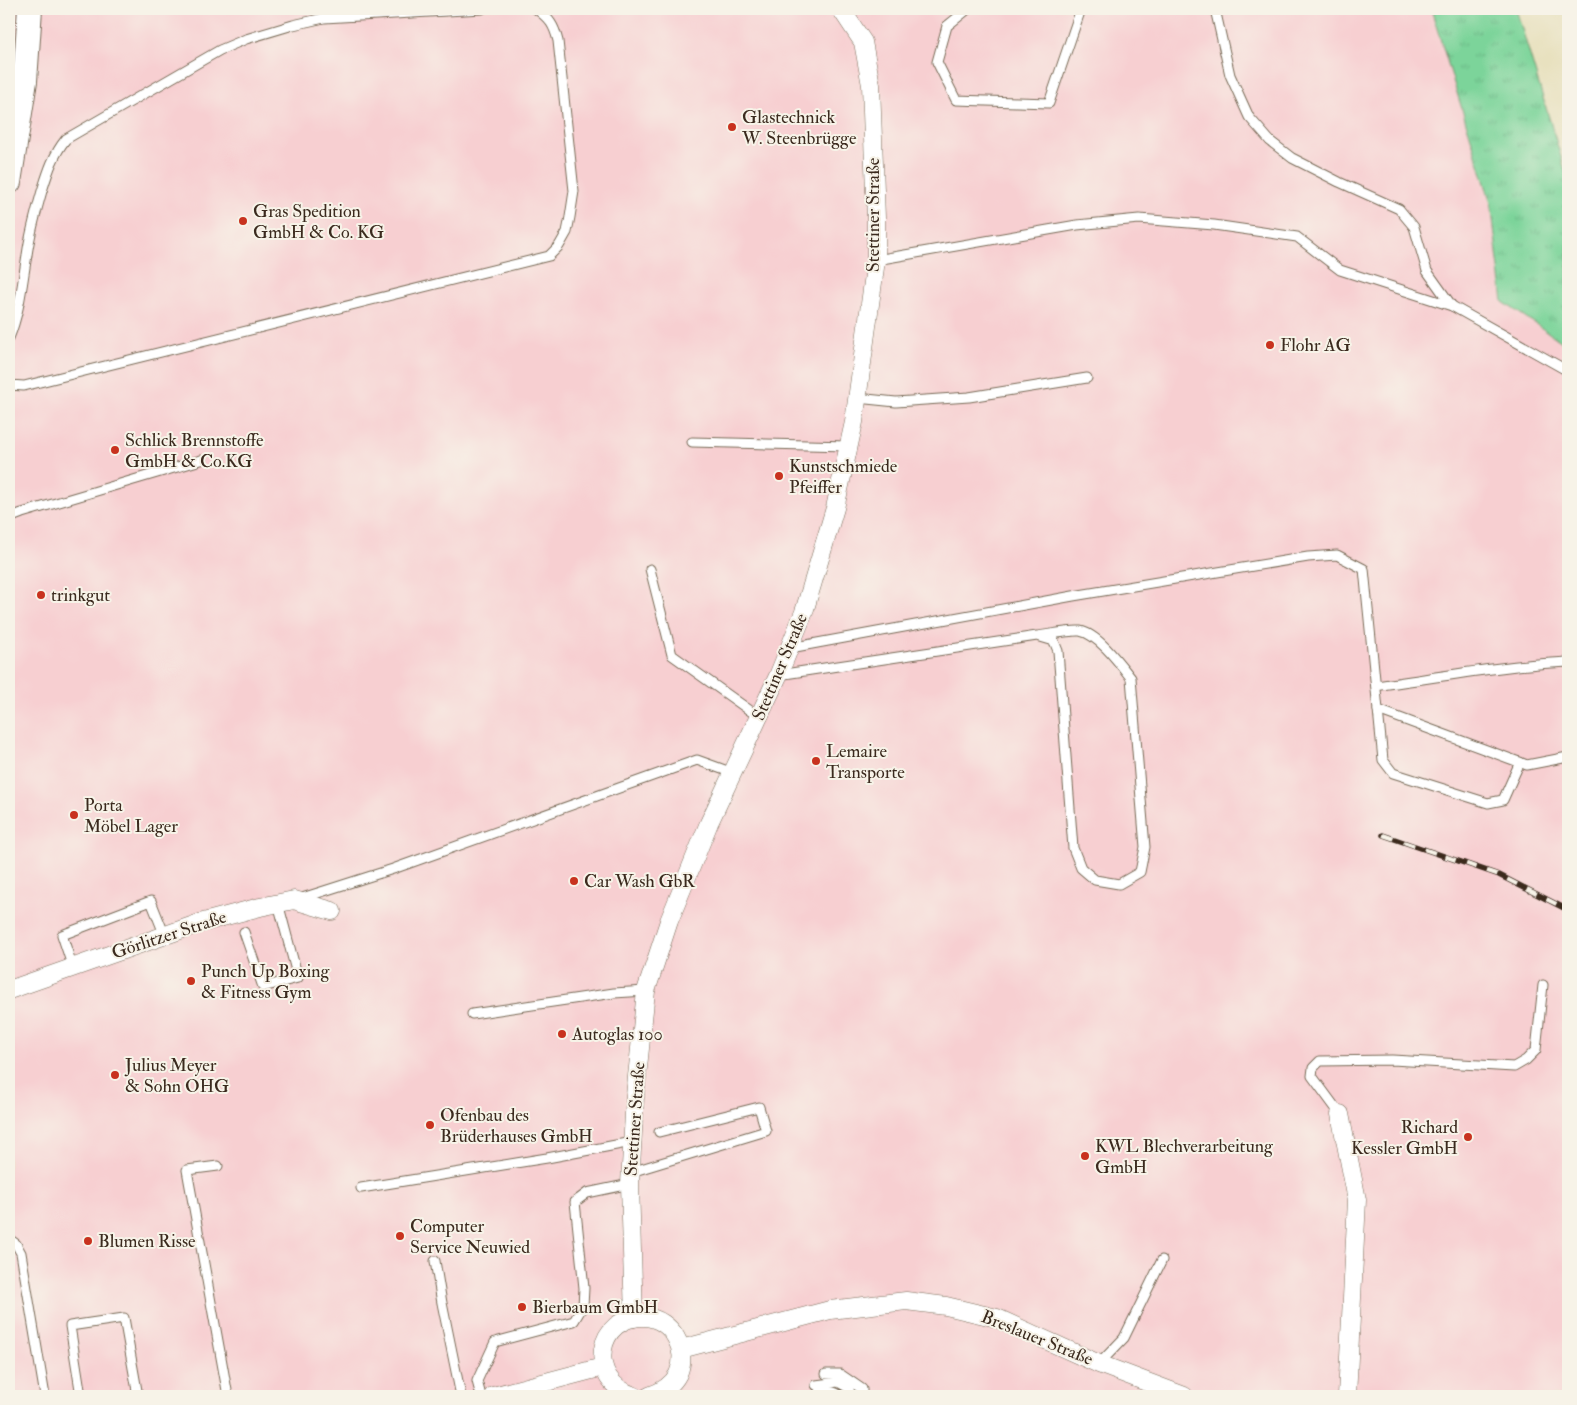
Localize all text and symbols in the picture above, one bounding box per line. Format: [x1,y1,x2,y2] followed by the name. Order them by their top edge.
[741,106,857,150] place label: Glastechnick W. Steenbrügge
[726,121,738,133] marker: Glastechnick W. Steenbrügge
[862,157,885,272] street label: Stettiner Straße
[253,200,384,244] place label: Gras Spedition GmbH & Co. KG
[237,215,249,227] marker: Gras Spedition GmbH & Co. KG
[1280,334,1351,357] place label: Flohr AG
[1264,339,1276,351] marker: Flohr AG
[125,429,264,473] place label: Schlick Brennstoffe GmbH & Co.KG
[109,444,121,456] marker: Schlick Brennstoffe GmbH & Co.KG
[789,455,898,499] place label: Kunstschmiede Pfeiffer
[773,470,785,482] marker: Kunstschmiede Pfeiffer
[51,584,110,607] place label: trinkgut
[35,589,47,601] marker: trinkgut
[747,609,813,724] street label: Stettiner Straße
[826,740,905,784] place label: Lemaire Transporte
[810,755,822,767] marker: Lemaire Transporte
[84,794,178,838] place label: Porta Möbel Lager
[68,809,80,821] marker: Porta Möbel Lager
[584,870,696,893] place label: Car Wash GbR
[568,875,580,887] marker: Car Wash GbR
[109,905,230,964] street label: Görlitzer Straße
[201,960,330,1004] place label: Punch Up Boxing & Fitness Gym
[185,975,197,987] marker: Punch Up Boxing & Fitness Gym
[571,1023,663,1046] place label: Autoglas 100
[556,1028,568,1040] marker: Autoglas 100
[124,1054,229,1098] place label: Julius Meyer & Sohn OHG
[620,1061,650,1177] street label: Stettiner Straße
[109,1069,121,1081] marker: Julius Meyer & Sohn OHG
[440,1104,593,1148] place label: Ofenbau des Brüderhauses GmbH
[1351,1116,1458,1160] place label: Richard Kessler GmbH
[424,1119,436,1131] marker: Ofenbau des Brüderhauses GmbH
[1462,1131,1474,1143] marker: Richard Kessler GmbH
[1095,1135,1274,1179] place label: KWL Blechverarbeitung GmbH
[1079,1150,1091,1162] marker: KWL Blechverarbeitung GmbH
[410,1215,530,1259] place label: Computer Service Neuwied
[98,1230,196,1253] place label: Blumen Risse
[394,1230,406,1242] marker: Computer Service Neuwied
[82,1235,94,1247] marker: Blumen Risse
[532,1296,658,1319] place label: Bierbaum GmbH
[516,1301,528,1313] marker: Bierbaum GmbH
[978,1305,1097,1371] street label: Breslauer Straße

